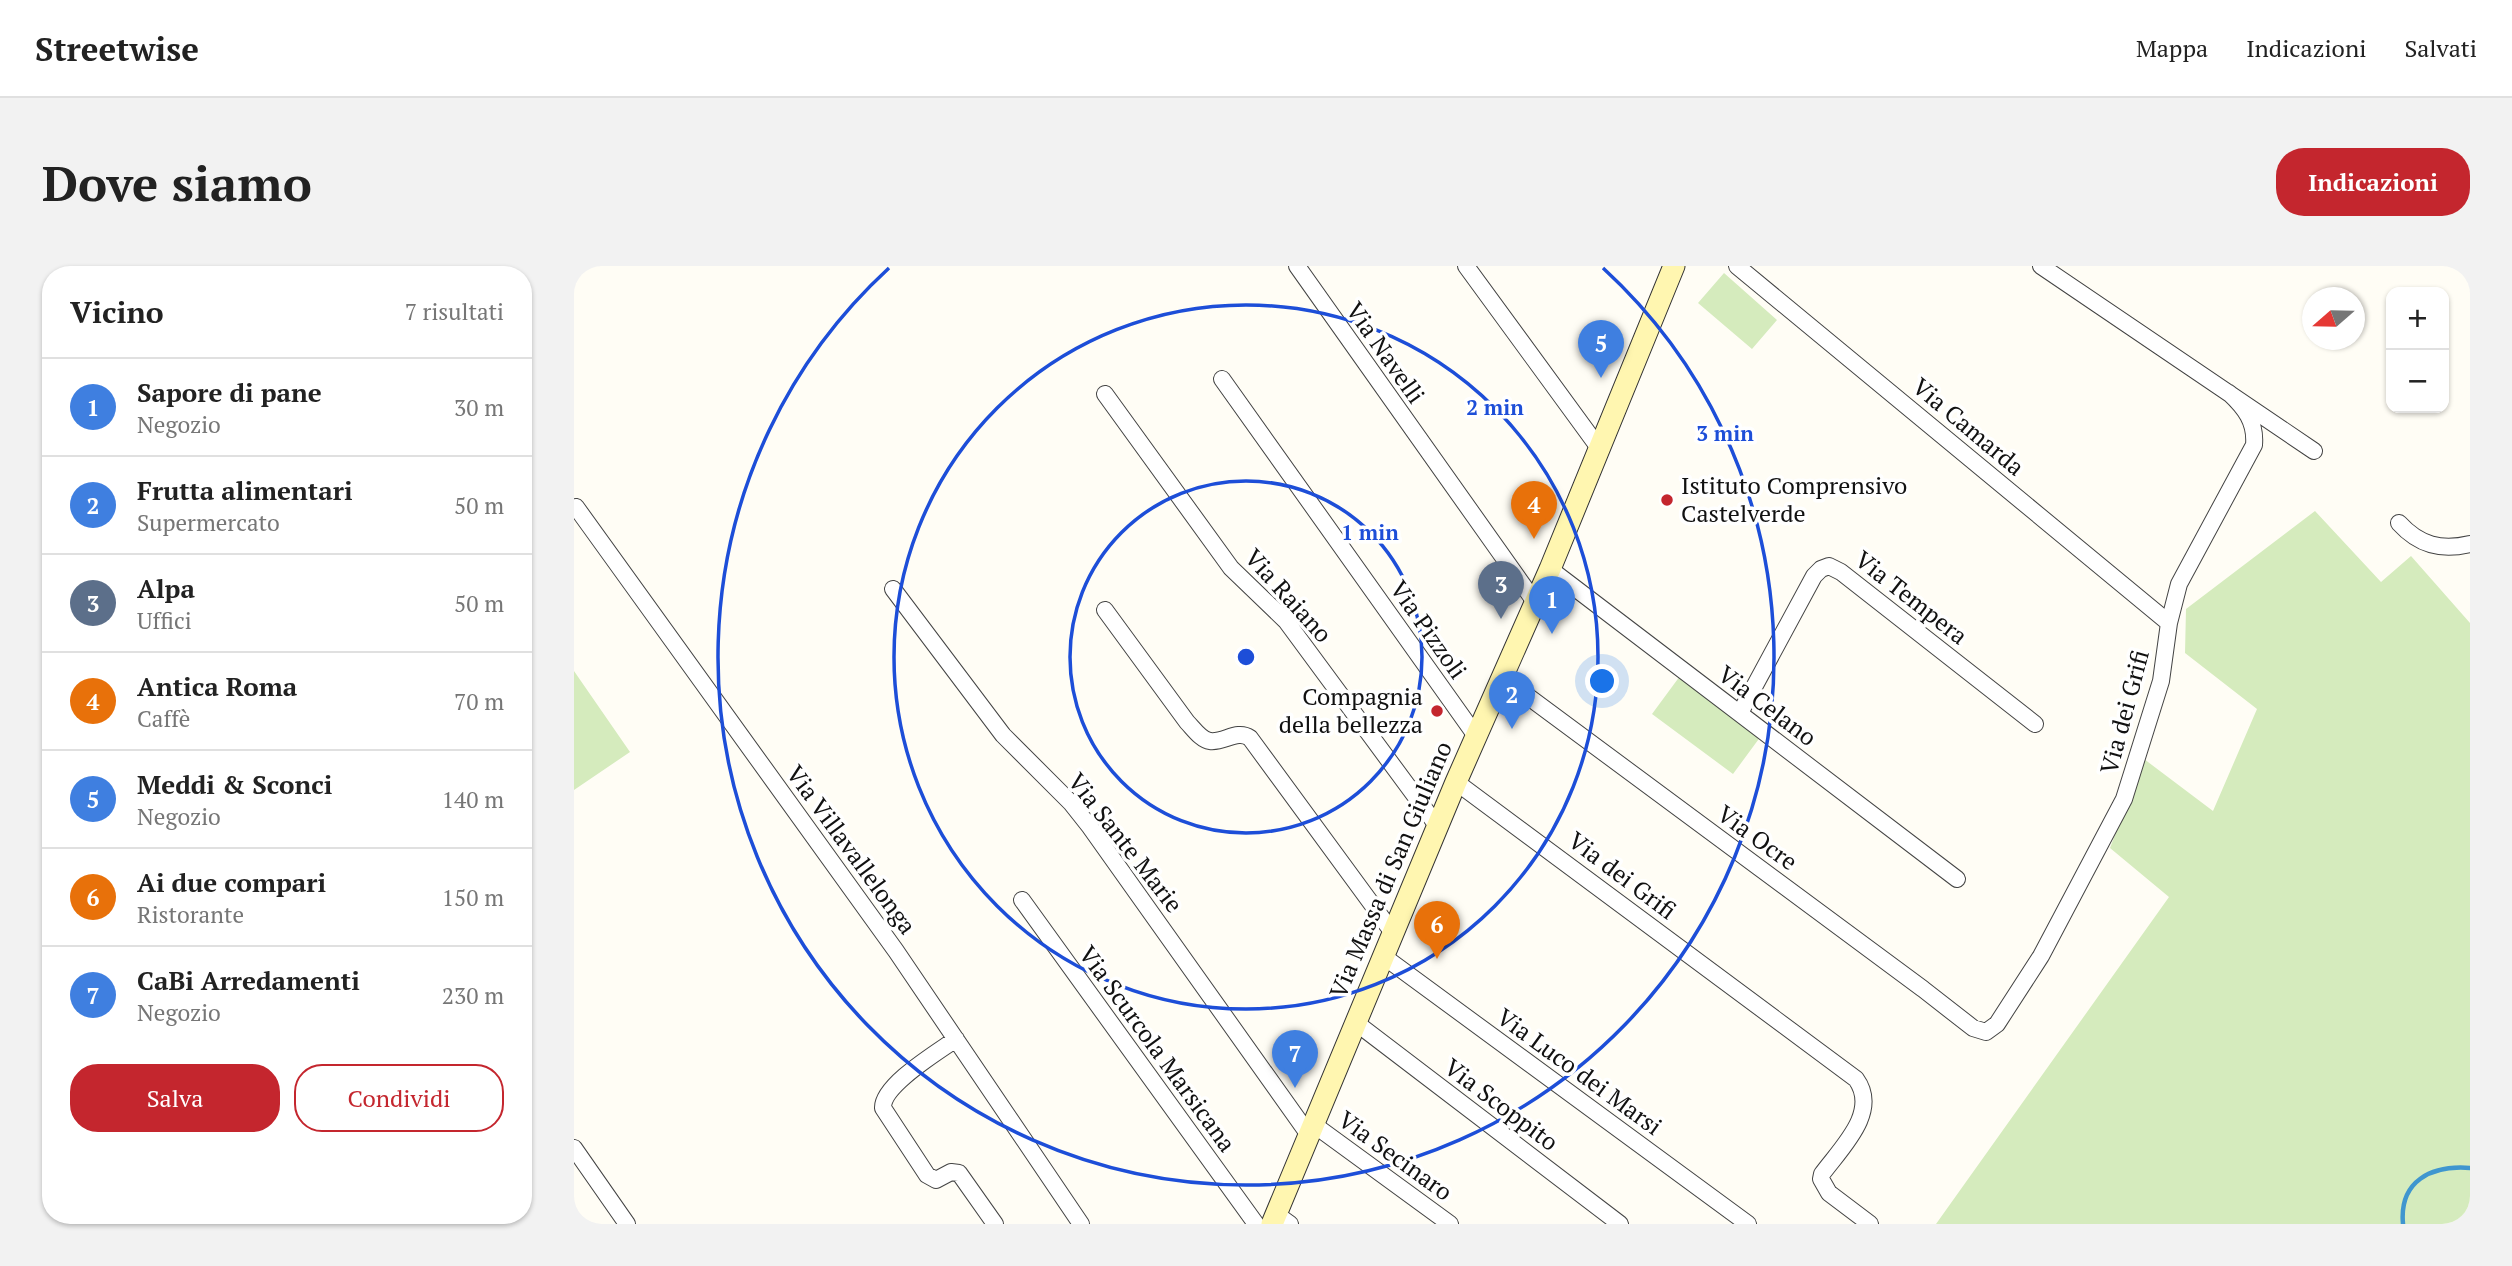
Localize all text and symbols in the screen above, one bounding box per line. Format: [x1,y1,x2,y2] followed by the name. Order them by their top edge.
[35,27,199,70] text: Streetwise
[2136,32,2208,64] text: Mappa
[2246,32,2366,64] text: Indicazioni
[2404,32,2477,64] text: Salvati
[2276,148,2470,216] button: Indicazioni
[42,150,312,215] text: Dove siamo
[2302,287,2365,350] north arrow
[2386,287,2449,413] map controls
[2386,287,2449,350] button: +
[70,292,164,332] text: Vicino
[1339,295,1432,409] street label: Via Navelli
[405,296,504,327] text: 7 risultati
[1578,320,1624,378] pin: 5
[2386,350,2449,413] button: −
[1906,370,2031,482] street label: Via Camarda
[137,375,322,409] text: Sapore di pane
[87,392,100,423] text: 1
[454,392,504,423] text: 30 m
[1466,393,1524,421] text: 2 min
[137,409,221,440] text: Negozio
[1696,419,1754,447] text: 3 min
[1681,469,1907,529] place label: Istituto Comprensivo Castelverde
[137,473,353,507] text: Frutta alimentari
[1511,481,1557,539] pin: 4
[87,490,100,521] text: 2
[454,490,504,521] text: 50 m
[1659,492,1675,508] marker: Istituto Comprensivo Castelverde
[137,507,280,538] text: Supermercato
[1341,518,1399,546] text: 1 min
[1238,542,1339,649] street label: Via Raiano
[1849,543,1975,651] street label: Via Tempera
[1478,561,1524,619] pin: 3
[137,571,195,605] text: Alpa
[1383,574,1474,685] street label: Via Pizzoli
[1529,576,1575,634] pin: 1
[87,588,100,619] text: 3
[454,588,504,619] text: 50 m
[137,605,192,636] text: Uffici
[1234,645,1258,669] centre of rings
[2092,646,2156,777] street label: Via dei Grifi
[1712,658,1823,753] street label: Via Celano
[1585,664,1619,698] your location
[137,669,297,703] text: Antica Roma
[1489,671,1535,729] pin: 2
[1279,680,1423,740] place label: Compagnia della bellezza
[87,686,100,717] text: 4
[454,686,504,717] text: 70 m
[137,703,190,734] text: Caffè
[1429,703,1445,719] marker: Compagnia della bellezza
[1321,736,1459,1003] street label: Via Massa di San Giuliano
[780,759,924,940] street label: Via Villavallelonga
[1061,766,1190,919] street label: Via Sante Marie
[137,767,332,801] text: Meddi & Sconci
[87,784,100,815] text: 5
[442,784,504,815] text: 140 m
[1711,797,1804,877] street label: Via Ocre
[137,801,221,832] text: Negozio
[1562,824,1683,926] street label: Via dei Grifi
[137,865,326,899] text: Ai due compari
[87,882,100,913] text: 6
[442,882,504,913] text: 150 m
[137,899,244,930] text: Ristorante
[1414,901,1460,959] pin: 6
[1072,939,1243,1158] street label: Via Scurcola Marsicana
[137,963,360,997] text: CaBi Arredamenti
[87,980,100,1011] text: 7
[442,980,504,1011] text: 230 m
[137,997,221,1028] text: Negozio
[1491,1000,1669,1142] street label: Via Luco dei Marsi
[1272,1030,1318,1088] pin: 7
[1438,1051,1565,1158] street label: Via Scoppito
[70,1064,280,1132] button: Salva
[294,1064,504,1132] button: Condividi
[1332,1103,1459,1207] street label: Via Secinaro

